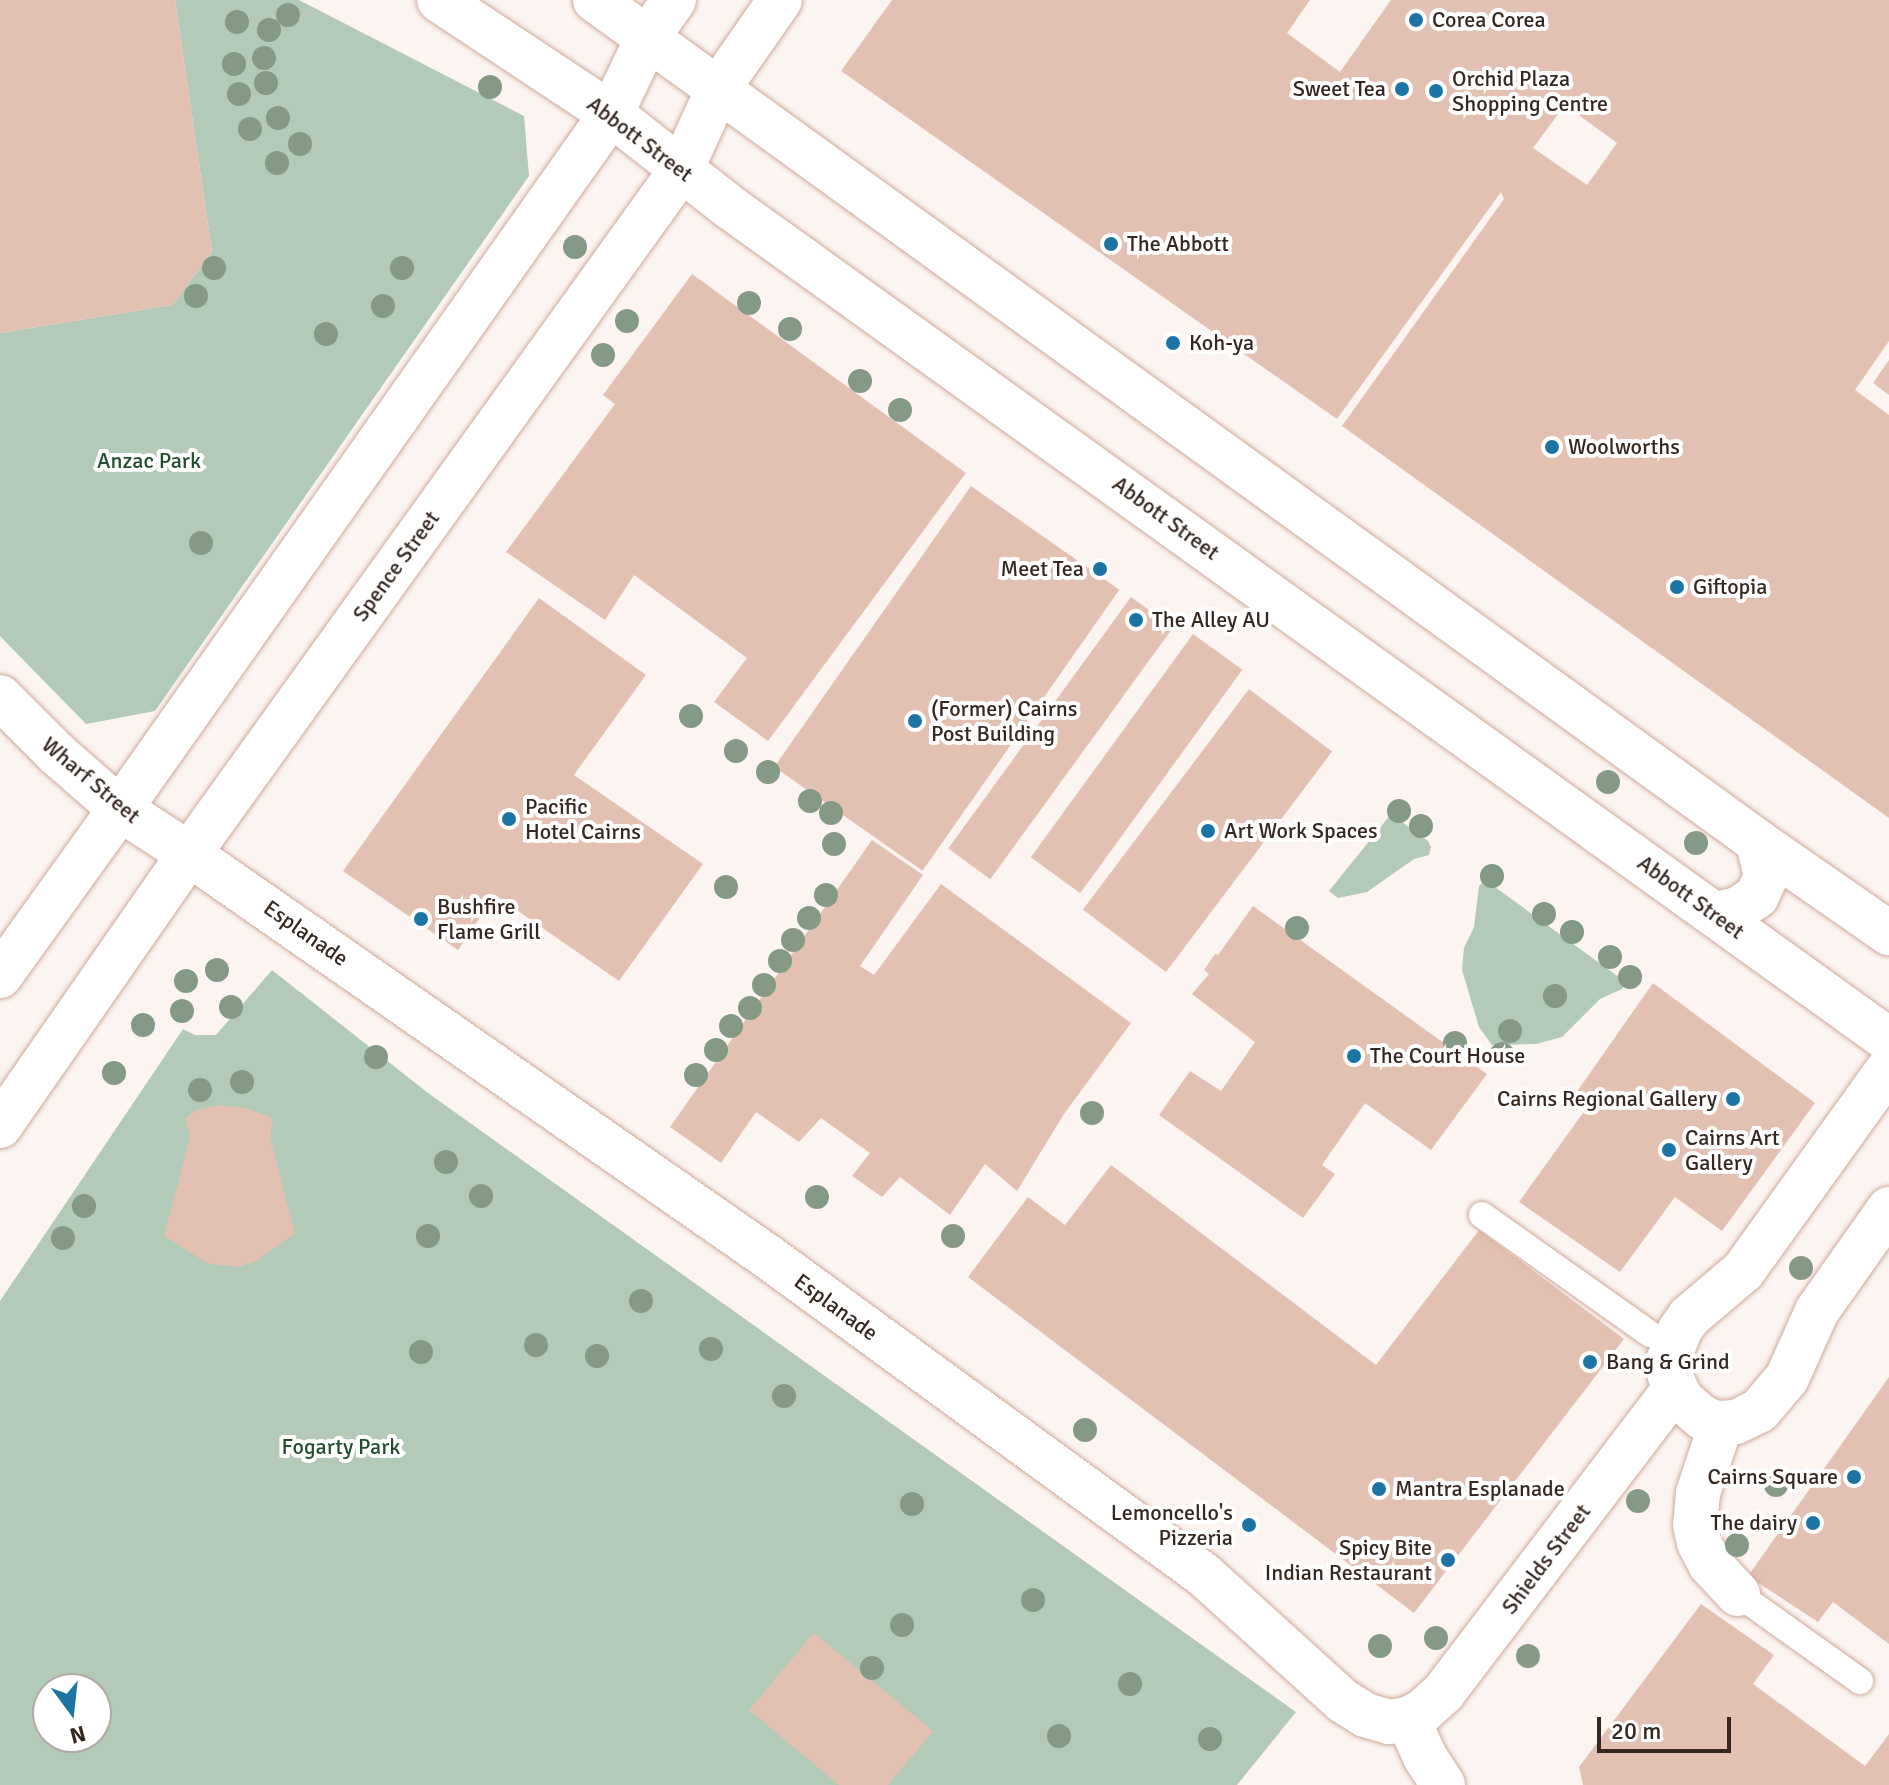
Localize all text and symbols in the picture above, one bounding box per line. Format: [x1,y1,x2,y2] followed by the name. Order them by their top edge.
[1432,7,1546,33] place label: Corea Corea
[1407,11,1425,29] marker: Corea Corea
[1452,65,1608,116] place label: Orchid Plaza Shopping Centre
[1293,76,1386,102] place label: Sweet Tea
[1393,80,1411,98] marker: Sweet Tea
[1427,82,1445,100] marker: Orchid Plaza Shopping Centre
[582,91,698,187] street label: Abbott Street
[1127,231,1229,257] place label: The Abbott
[1102,235,1120,253] marker: The Abbott
[1189,330,1254,356] place label: Koh-ya
[1164,334,1182,352] marker: Koh-ya
[1568,434,1680,460] place label: Woolworths
[1543,438,1561,456] marker: Woolworths
[97,448,201,474] park label: Anzac Park
[1107,470,1225,566] street label: Abbott Street
[347,506,445,626] street label: Spence Street
[1001,556,1084,582] place label: Meet Tea
[1091,560,1109,578] marker: Meet Tea
[1693,574,1767,600] place label: Giftopia
[1668,578,1686,596] marker: Giftopia
[1152,607,1270,633] place label: The Alley AU
[1127,611,1145,629] marker: The Alley AU
[931,695,1077,746] place label: (Former) Cairns Post Building
[906,712,924,730] marker: (Former) Cairns Post Building
[37,731,145,829] street label: Wharf Street
[525,793,641,844] place label: Pacific Hotel Cairns
[500,810,518,828] marker: Pacific Hotel Cairns
[1224,818,1378,844] place label: Art Work Spaces
[1199,822,1217,840] marker: Art Work Spaces
[1632,849,1750,945] street label: Abbott Street
[437,893,541,944] place label: Bushfire Flame Grill
[259,894,353,972] street label: Esplanade
[412,910,430,928] marker: Bushfire Flame Grill
[1370,1043,1525,1069] place label: The Court House
[1345,1047,1363,1065] marker: The Court House
[1497,1086,1717,1112] place label: Cairns Regional Gallery
[1724,1090,1742,1108] marker: Cairns Regional Gallery
[1685,1124,1780,1176] place label: Cairns Art Gallery
[1660,1141,1678,1159] marker: Cairns Art Gallery
[789,1268,883,1346] street label: Esplanade
[1606,1349,1730,1375] place label: Bang & Grind
[1581,1353,1599,1371] marker: Bang & Grind
[282,1434,400,1460] park label: Fogarty Park
[1707,1464,1838,1490] place label: Cairns Square
[1845,1468,1863,1486] marker: Cairns Square
[1395,1476,1565,1502] place label: Mantra Esplanade
[1370,1480,1388,1498] marker: Mantra Esplanade
[1111,1499,1233,1550] place label: Lemoncello's Pizzeria
[1496,1499,1596,1619] street label: Shields Street
[1711,1510,1797,1536] place label: The dairy
[1804,1514,1822,1532] marker: The dairy
[1240,1516,1258,1534] marker: Lemoncello's Pizzeria
[1265,1534,1432,1586] place label: Spicy Bite Indian Restaurant
[1439,1551,1457,1569] marker: Spicy Bite Indian Restaurant
[32,1673,112,1753] north arrow
[1601,1701,1735,1751] scale bar
[1611,1716,1661,1746] text: 20 m
[67,1720,89,1750] text: N

